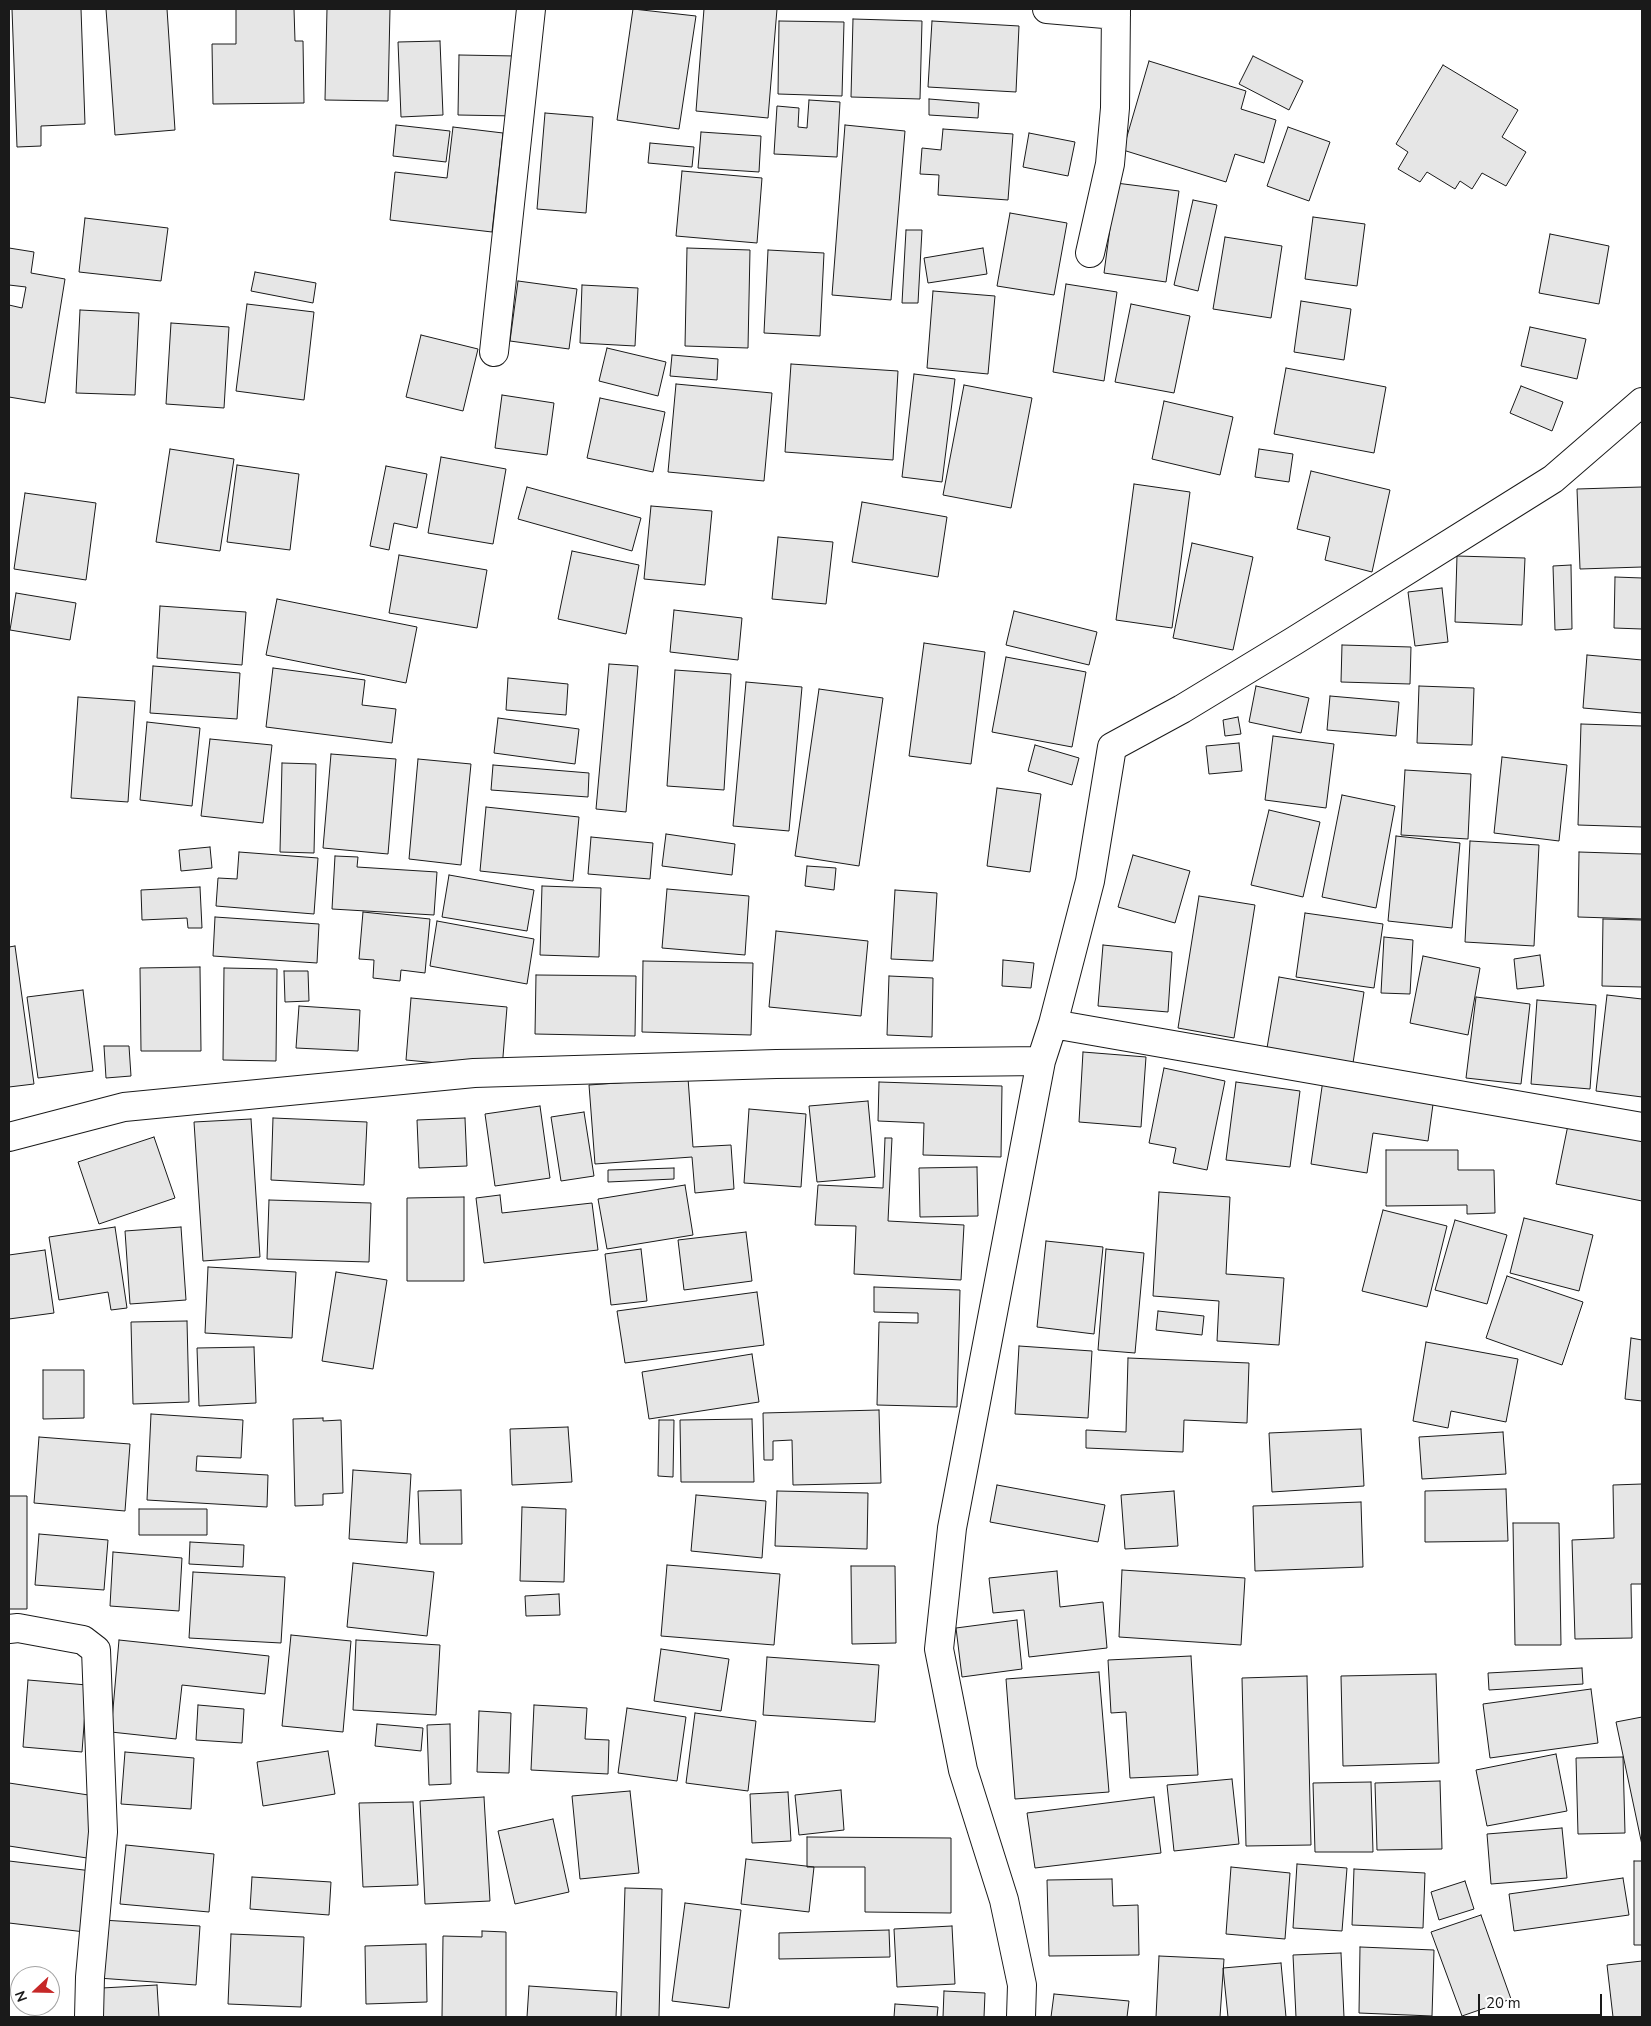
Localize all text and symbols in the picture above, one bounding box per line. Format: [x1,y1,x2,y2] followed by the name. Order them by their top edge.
[10,1966,60,2016] north arrow
[1481,1984,1605,2016] scale bar
[11,1988,32,2005] text: N
[1486,1993,1521,2013] text: 20 m

